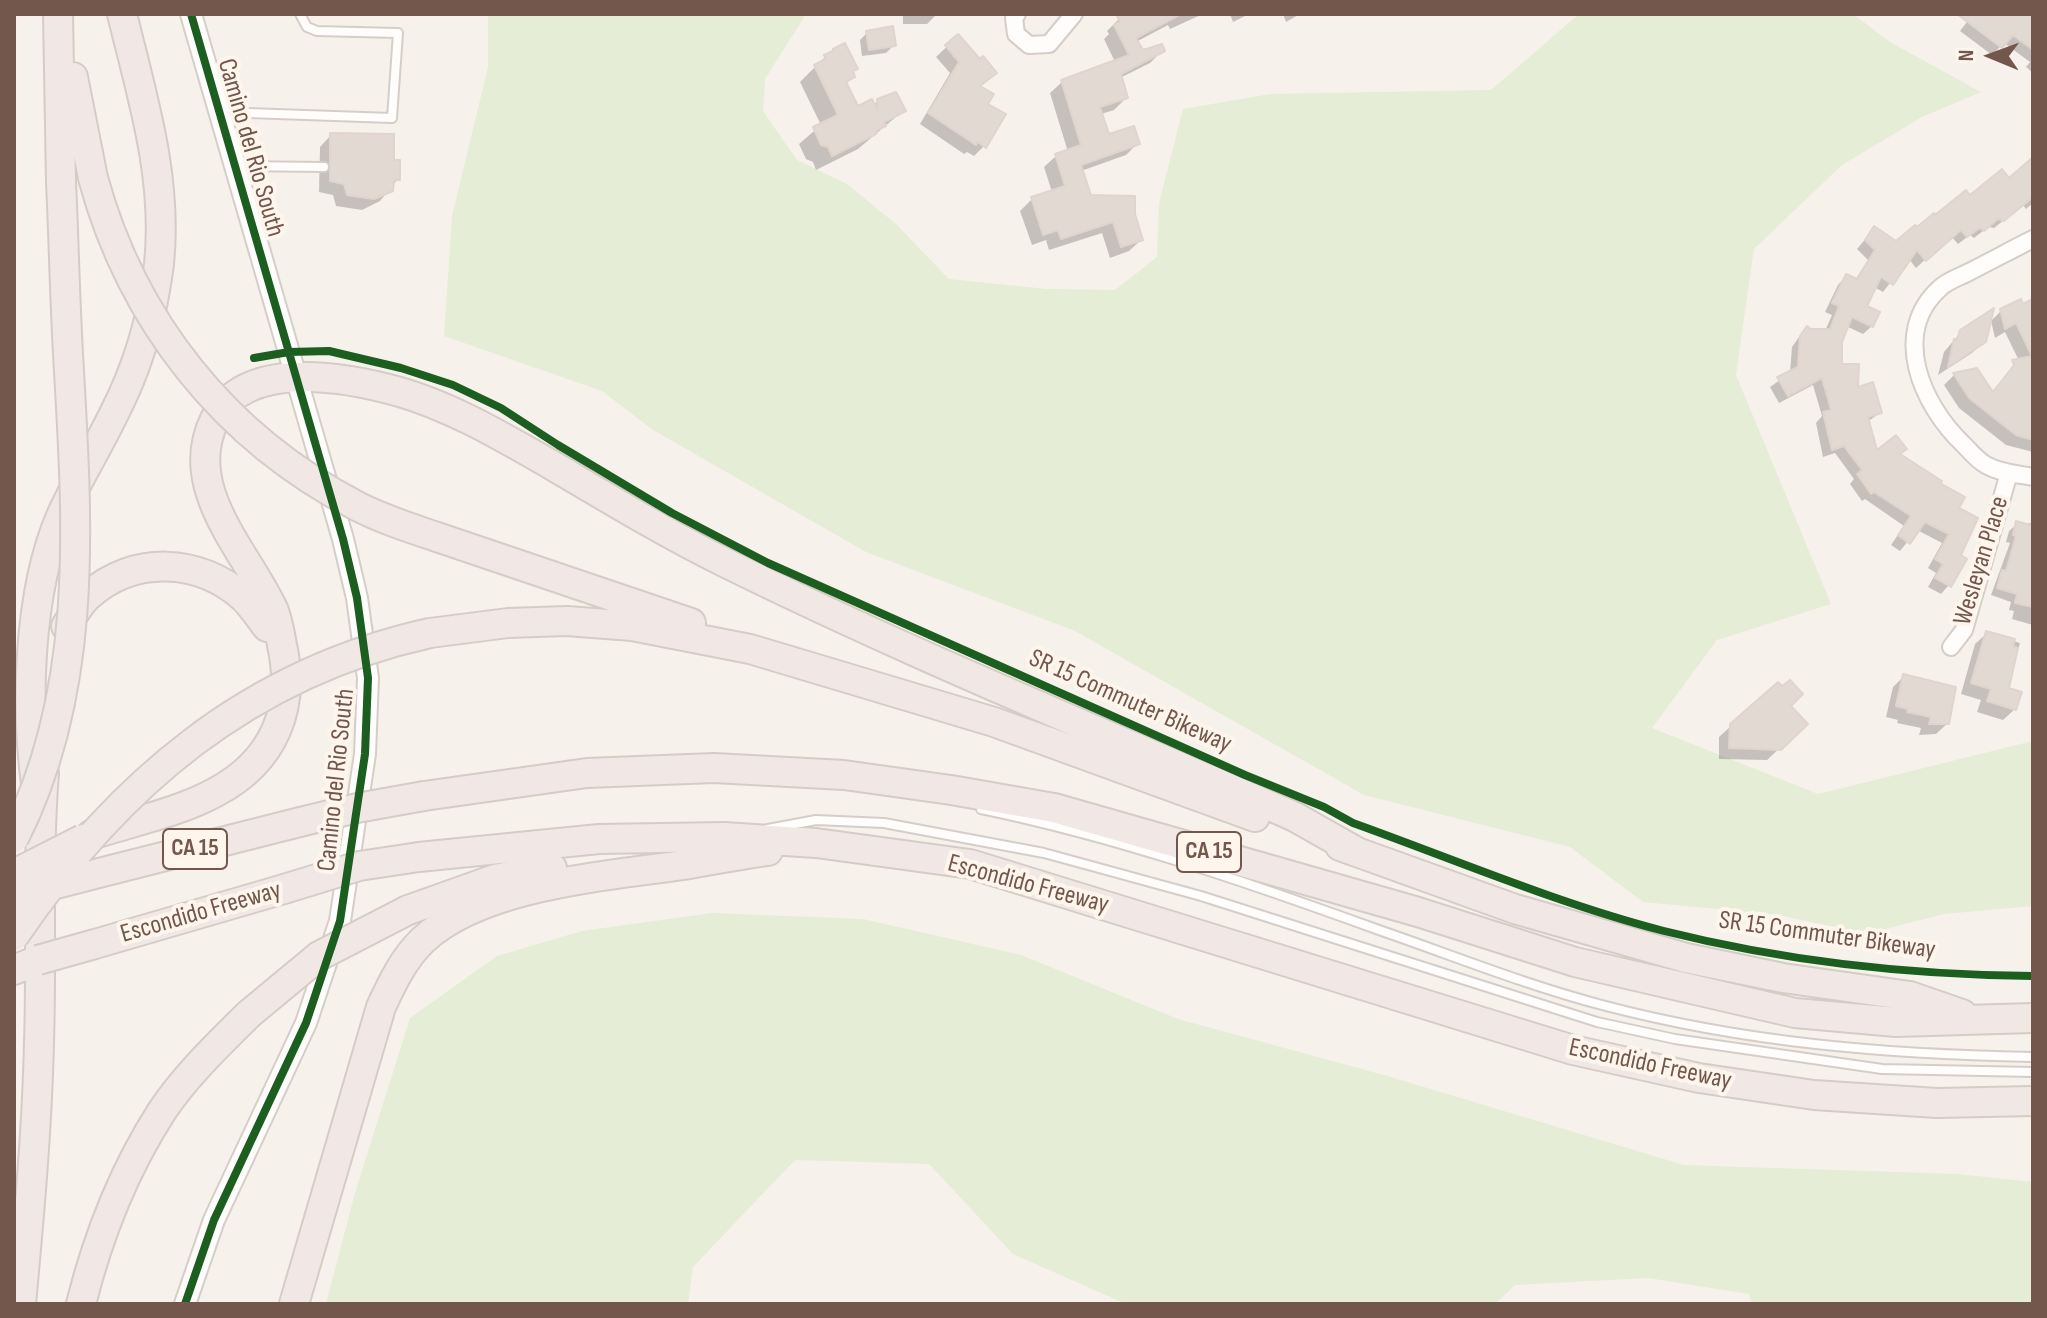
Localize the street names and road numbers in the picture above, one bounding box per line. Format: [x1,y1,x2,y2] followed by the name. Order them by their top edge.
[210,55,290,241] street label: Camino del Rio South
[1948,493,2016,629] street label: Wesleyan Place
[1024,643,1236,761] street label: SR 15 Commuter Bikeway
[312,687,362,873] street label: Camino del Rio South
[163,829,227,869] road number: CA 15
[1177,832,1241,872] road number: CA 15
[944,849,1112,921] street label: Escondido Freeway
[117,875,285,951] street label: Escondido Freeway
[1717,905,1937,967] street label: SR 15 Commuter Bikeway
[1566,1033,1734,1097] street label: Escondido Freeway

